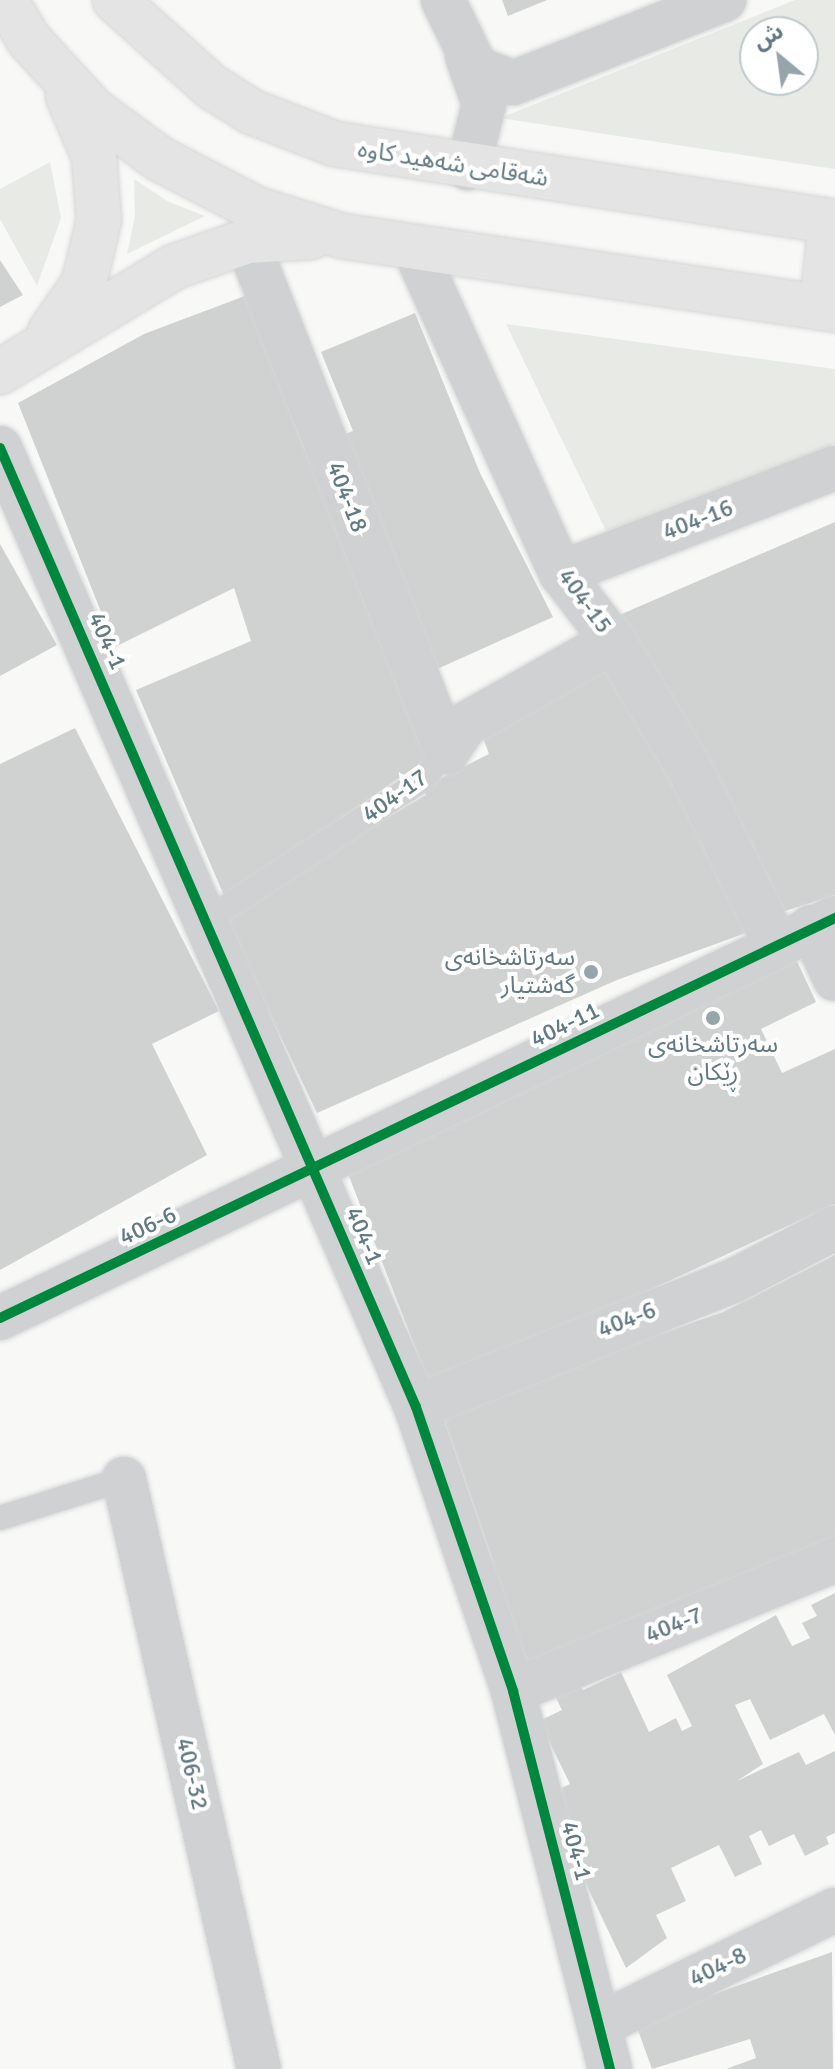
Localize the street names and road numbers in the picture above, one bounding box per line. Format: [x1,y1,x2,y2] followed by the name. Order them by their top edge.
[356,135,550,193] street label: شەقامی شەهید کاوە
[320,458,374,536] street label: 404-18
[659,493,737,547] street label: 404-16
[552,563,618,639] street label: 404-15
[82,608,132,674] street label: 404-1
[357,763,433,829] street label: 404-17
[526,996,604,1054] street label: 404-11
[115,1200,181,1252] street label: 406-6
[339,1203,389,1269] street label: 404-1
[594,1296,660,1344] street label: 404-6
[641,1601,707,1649] street label: 404-7
[170,1735,214,1813] street label: 406-32
[554,1818,598,1884] street label: 404-1
[685,1941,751,1993] street label: 404-8

